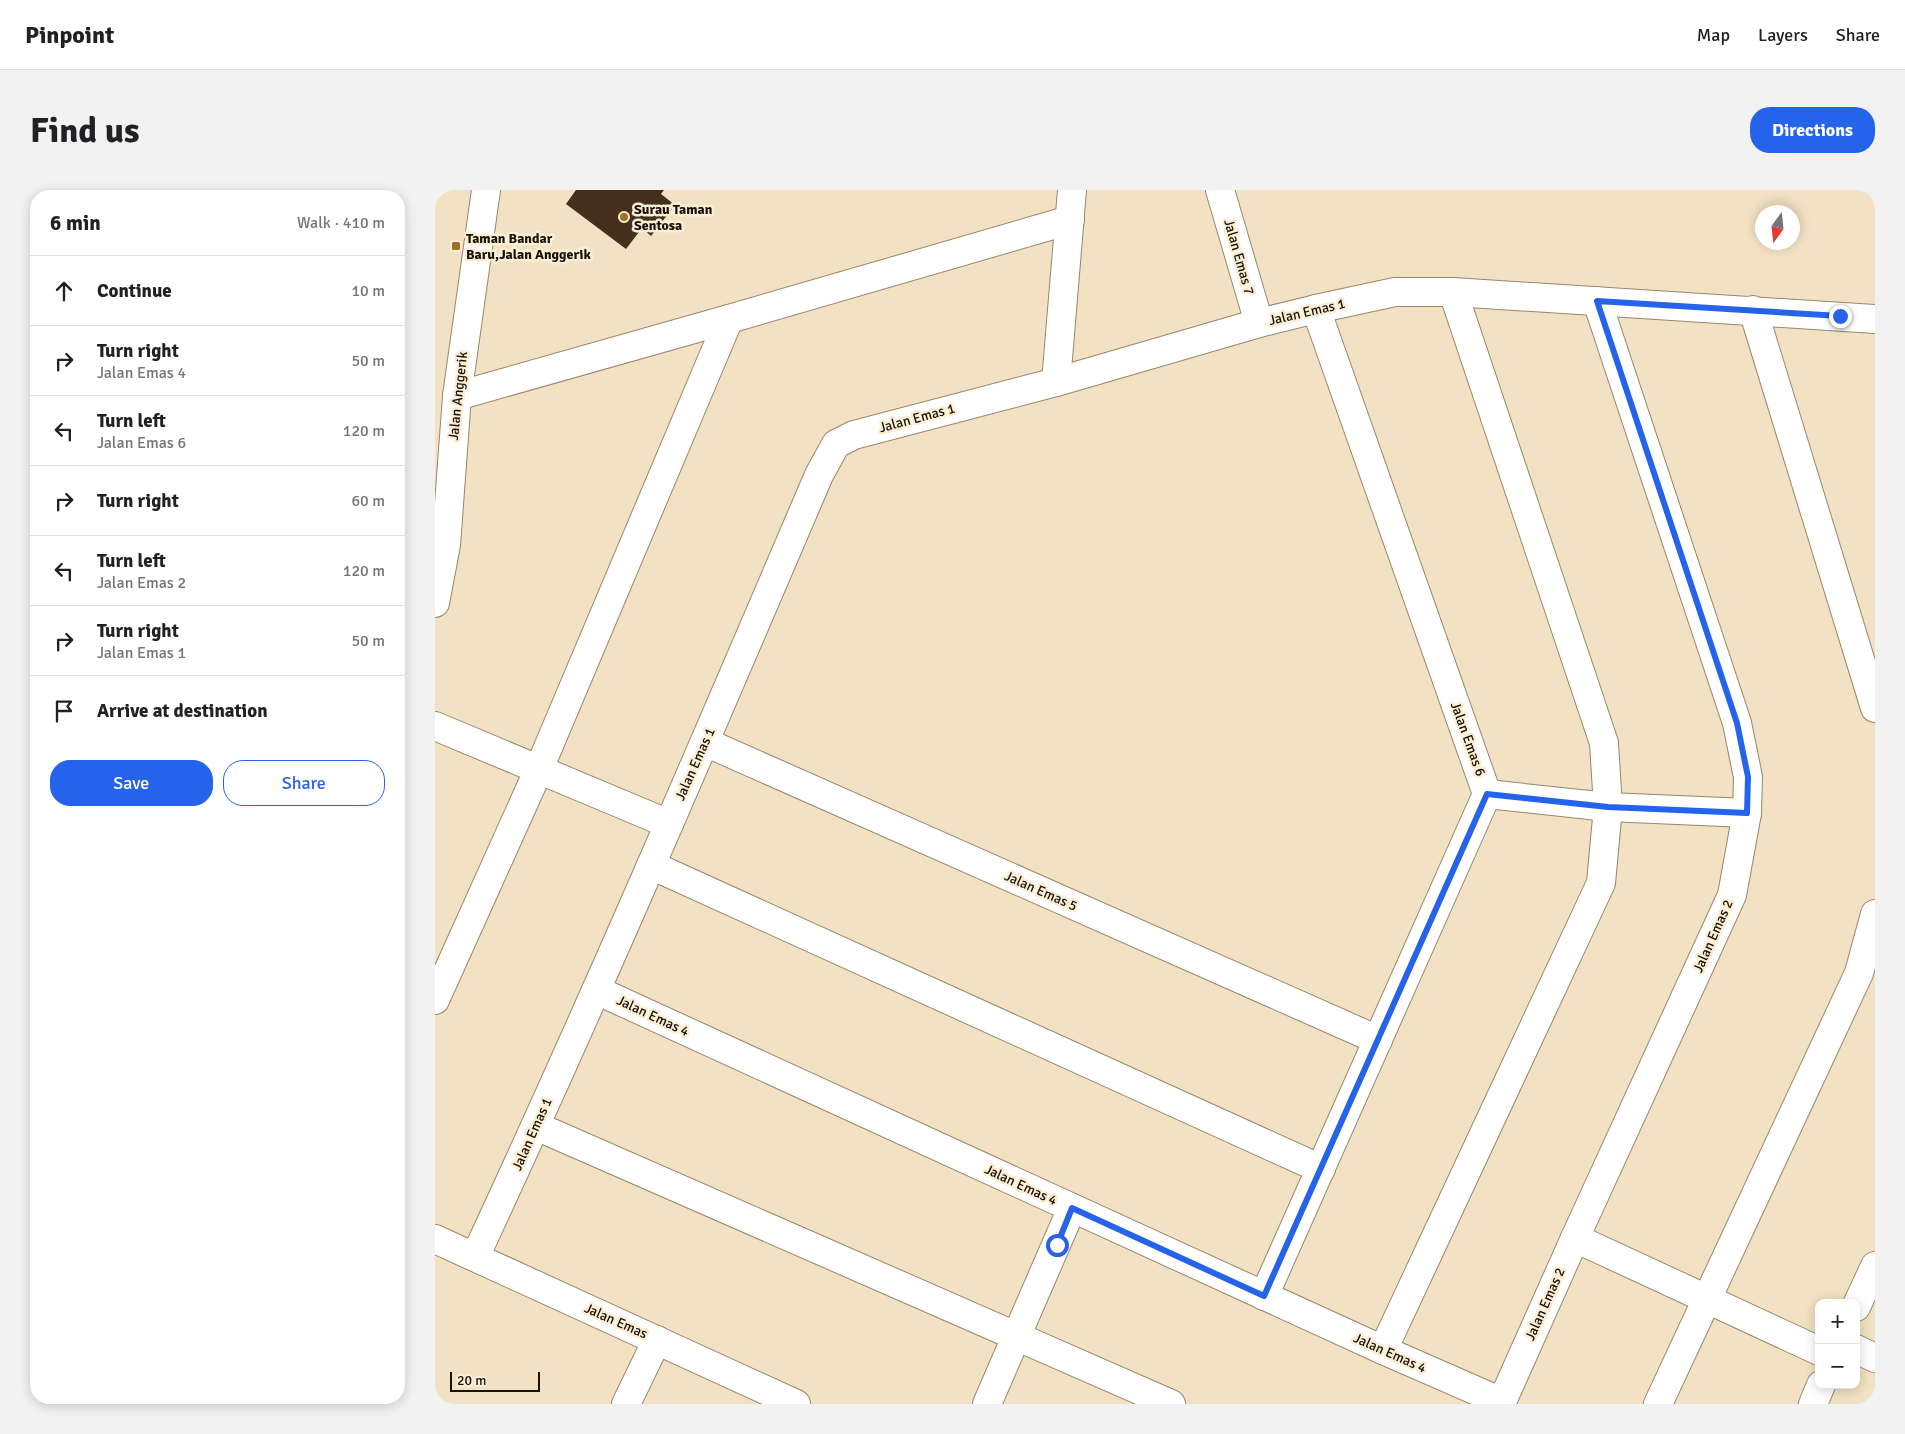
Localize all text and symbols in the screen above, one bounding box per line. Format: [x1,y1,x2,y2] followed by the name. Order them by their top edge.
[25,20,114,50] text: Pinpoint
[1697,24,1730,46] text: Map
[1758,24,1808,46] text: Layers
[1836,24,1880,46] text: Share
[1750,107,1875,153] button: Directions
[30,109,140,152] text: Find us
[634,201,713,234] place label: Surau Taman Sentosa
[1755,205,1800,250] north arrow
[50,210,101,236] text: 6 min
[618,211,630,223] marker: Surau Taman Sentosa
[297,213,385,233] text: Walk · 410 m
[1220,217,1258,297] street label: Jalan Emas 7
[466,230,592,263] place label: Taman Bandar Baru,Jalan Anggerik
[450,240,462,252] marker: Taman Bandar Baru,Jalan Anggerik
[50,277,78,305] icon: ahead
[97,279,172,303] text: Continue
[351,281,385,301] text: 10 m
[1267,295,1347,329] street label: Jalan Emas 1
[1829,305,1852,328] route end
[97,339,179,363] text: Turn right
[50,347,78,375] icon: right
[351,351,385,371] text: 50 m
[445,351,471,441] street label: Jalan Anggerik
[97,363,186,383] text: Jalan Emas 4
[877,400,957,436] street label: Jalan Emas 1
[97,409,166,433] text: Turn left
[50,417,78,445] icon: left
[343,421,385,441] text: 120 m
[97,433,186,453] text: Jalan Emas 6
[50,487,78,515] icon: right
[97,489,179,513] text: Turn right
[351,491,385,511] text: 60 m
[97,549,166,573] text: Turn left
[50,557,78,585] icon: left
[343,561,385,581] text: 120 m
[97,573,186,593] text: Jalan Emas 2
[97,619,179,643] text: Turn right
[50,627,78,655] icon: right
[351,631,385,651] text: 50 m
[97,643,186,663] text: Jalan Emas 1
[50,697,78,725] icon: arrive
[97,699,268,723] text: Arrive at destination
[1447,699,1489,779] street label: Jalan Emas 6
[671,725,719,803] street label: Jalan Emas 1
[50,760,213,806] button: Save
[223,760,385,806] button: Share
[1002,867,1080,915] street label: Jalan Emas 5
[1689,897,1737,975] street label: Jalan Emas 2
[614,992,692,1040] street label: Jalan Emas 4
[508,1095,556,1173] street label: Jalan Emas 1
[982,1161,1060,1209] street label: Jalan Emas 4
[1046,1234,1069,1257] route start
[1521,1265,1569,1343] street label: Jalan Emas 2
[1815,1299,1860,1389] map controls
[1815,1299,1860,1344] button: +
[582,1300,650,1342] street label: Jalan Emas
[1351,1329,1429,1377] street label: Jalan Emas 4
[1815,1344,1860,1389] button: −
[450,1369,540,1392] scale bar
[457,1372,486,1389] text: 20 m

